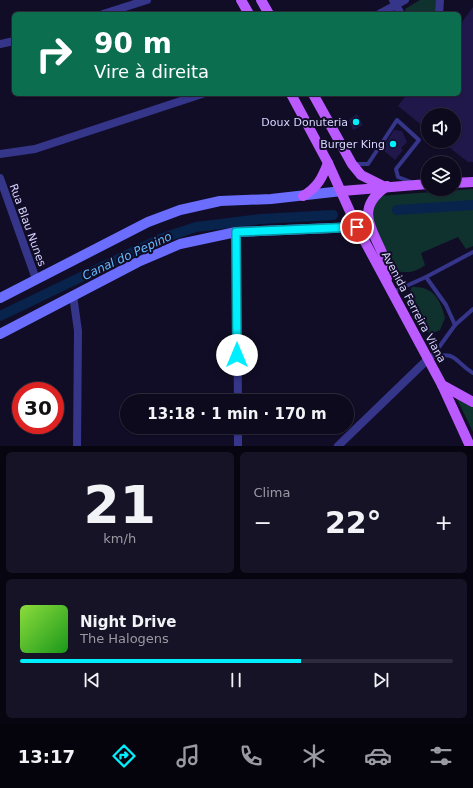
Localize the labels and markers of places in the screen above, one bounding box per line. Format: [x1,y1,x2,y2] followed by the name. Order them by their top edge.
[261,116,348,129] place label: Doux Donuteria
[351,117,361,127] marker: Doux Donuteria
[320,138,385,151] place label: Burger King
[388,139,398,149] marker: Burger King
[340,210,374,244] pin

